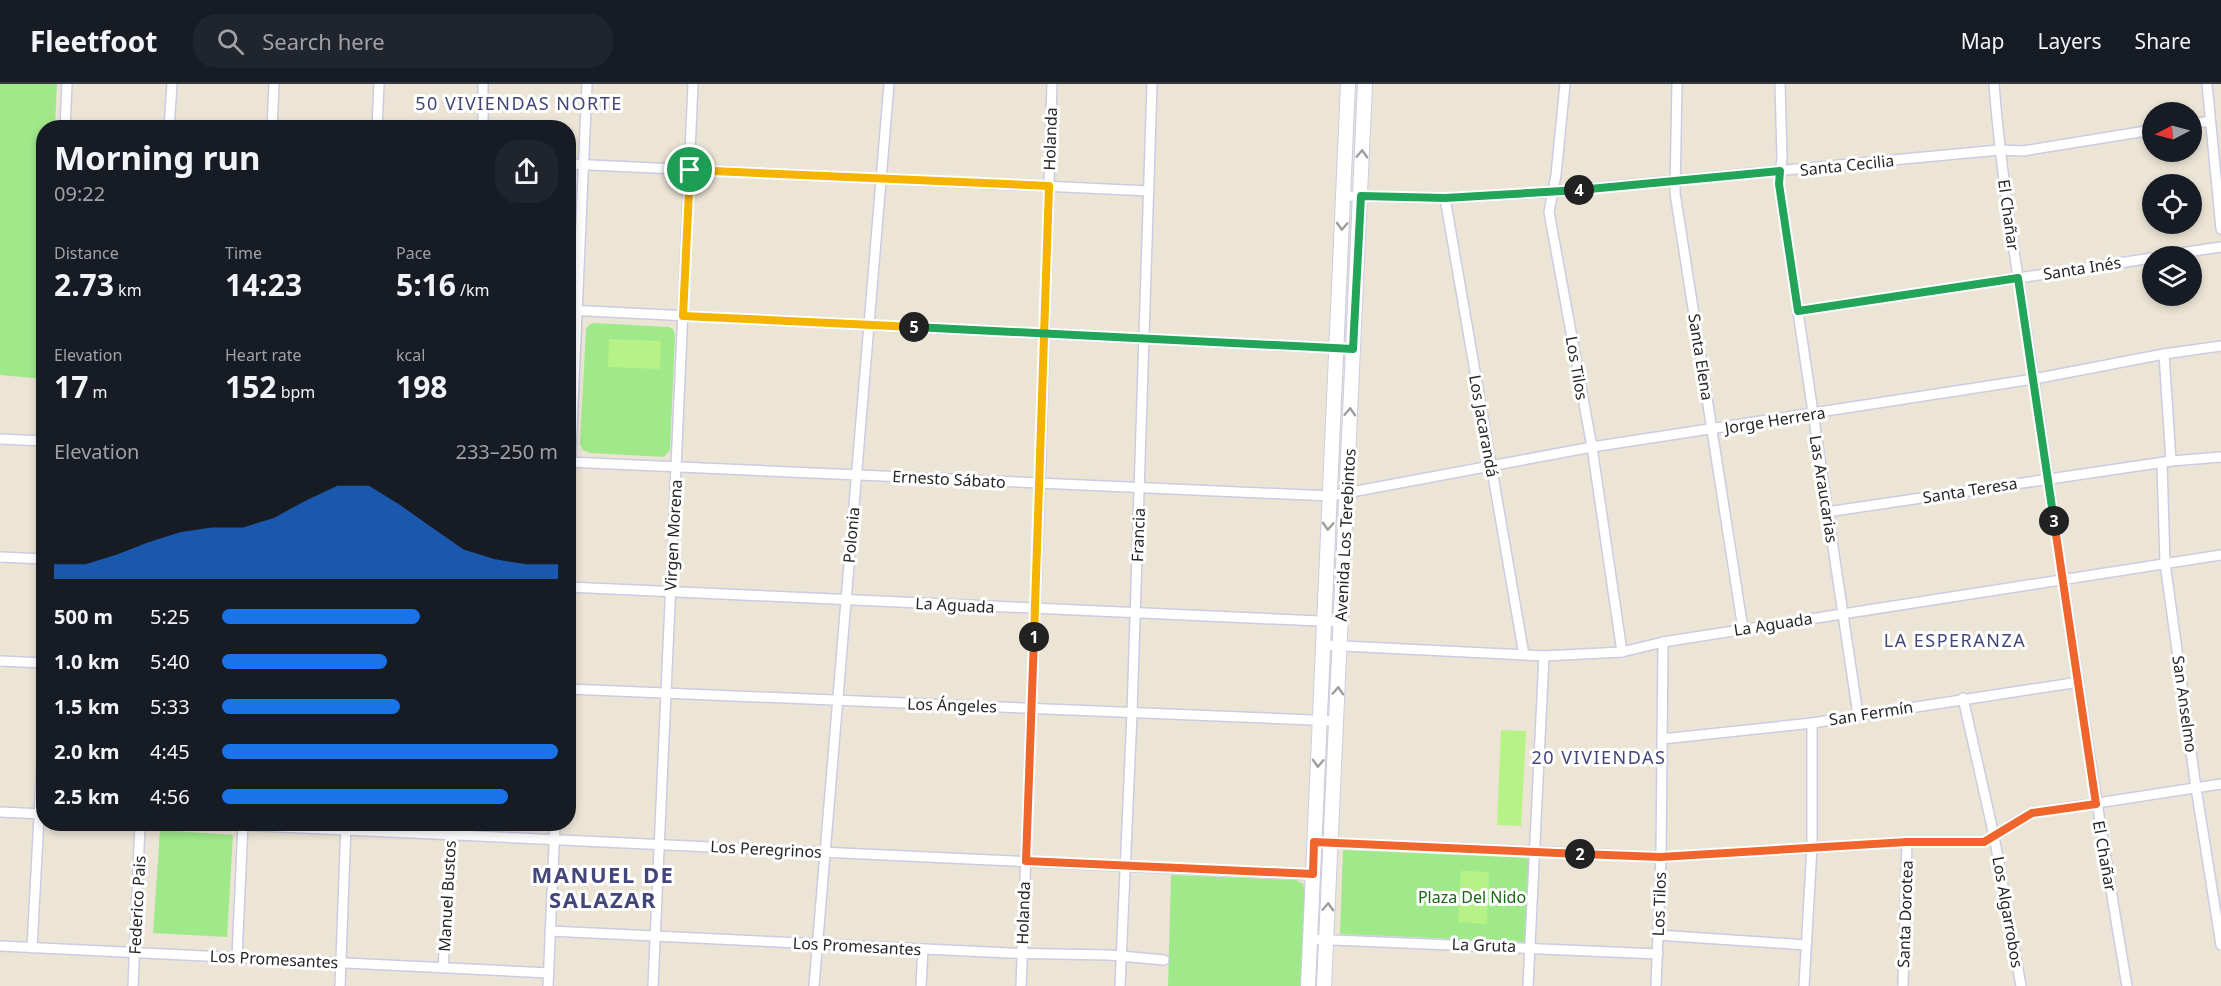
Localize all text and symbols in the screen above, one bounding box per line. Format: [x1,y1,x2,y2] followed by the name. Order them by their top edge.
[193,14,613,68] search box
[30,22,157,60] text: Fleetfoot
[214,25,247,58] icon: search
[262,26,385,56] text: Search here
[1961,27,2005,55] text: Map
[2038,27,2102,55] text: Layers
[2135,27,2191,55] text: Share
[415,91,623,115] district label: 50 VIVIENDAS NORTE
[2142,102,2202,162] north arrow
[2142,102,2202,306] map controls
[1038,107,1062,171] street label: Holanda
[54,135,260,180] text: Morning run
[495,140,558,203] button: share
[664,144,715,195] pin
[1799,149,1895,181] street label: Santa Cecilia
[1356,150,1369,159] one-way arrow
[673,153,706,186] icon: arrive
[2142,174,2202,234] button: locate
[1564,175,1594,205] pin: 4
[1993,178,2025,252] street label: El Chañar
[1574,179,1584,201] text: 4
[54,180,105,207] text: 09:22
[1336,222,1348,231] one-way arrow
[54,242,119,264] text: Distance
[225,242,262,264] text: Time
[396,242,431,264] text: Pace
[2142,246,2202,306] button: layers
[2041,251,2123,285] street label: Santa Inés
[54,264,114,305] text: 2.73
[225,264,302,305] text: 14:23
[396,264,456,305] text: 5:16
[114,279,142,301] text: km
[456,279,490,301] text: /km
[899,312,929,342] pin: 5
[1683,312,1719,402] street label: Santa Elena
[909,316,919,338] text: 5
[1561,334,1593,402] street label: Los Tilos
[54,344,122,366] text: Elevation
[225,344,301,366] text: Heart rate
[396,344,425,366] text: kcal
[54,366,88,407] text: 17
[225,366,276,407] text: 152
[396,366,447,407] text: 198
[1464,373,1504,479] street label: Los Jacarandá
[88,381,107,403] text: m
[276,381,315,403] text: bpm
[1721,401,1827,439] street label: Jorge Herrera
[1344,408,1357,417] one-way arrow
[1805,434,1843,544] street label: Las Araucarias
[54,438,139,465] text: Elevation
[455,438,558,465] text: 233–250 m
[1329,448,1361,622] street label: Avenida Los Terebintos
[892,465,1006,493] street label: Ernesto Sábato
[1921,472,2019,508] street label: Santa Teresa
[659,479,687,591] street label: Virgen Morena
[838,506,864,564] street label: Polonia
[2039,506,2069,536] pin: 3
[1126,508,1150,562] street label: Francia
[2049,510,2059,532] text: 3
[1322,522,1335,531] one-way arrow
[915,592,995,618] street label: La Aguada
[54,603,113,630] text: 500 m
[150,603,190,630] text: 5:25
[1732,607,1814,641] street label: La Aguada
[1019,622,1049,652] pin: 1
[1029,626,1039,648] text: 1
[1884,628,2026,652] district label: LA ESPERANZA
[54,648,120,675] text: 1.0 km
[150,648,190,675] text: 5:40
[2167,654,2203,754] street label: San Anselmo
[1331,686,1344,695] one-way arrow
[907,692,997,718] street label: Los Ángeles
[54,693,120,720] text: 1.5 km
[150,693,190,720] text: 5:33
[1827,696,1915,730] street label: San Fermín
[54,738,120,765] text: 2.0 km
[150,738,190,765] text: 4:45
[1532,745,1666,769] district label: 20 VIVIENDAS
[1311,758,1324,767] one-way arrow
[54,783,120,810] text: 2.5 km
[150,783,190,810] text: 4:56
[2088,819,2122,894] street label: El Chañar
[710,835,822,863] street label: Los Peregrinos
[1565,839,1595,869] pin: 2
[433,840,461,952] street label: Manuel Bustos
[1575,843,1585,865] text: 2
[123,855,151,955] street label: Federico Pais
[1987,855,2029,969] street label: Los Algarrobos
[532,859,674,914] district label: MANUEL DE SALAZAR
[1892,860,1918,968] street label: Santa Dorotea
[1647,871,1671,937] street label: Los Tilos
[1011,881,1035,945] street label: Holanda
[1418,886,1526,908] park label: Plaza Del Nido
[1321,902,1334,911] one-way arrow
[792,932,922,960] street label: Los Promesantes
[1451,933,1517,957] street label: La Gruta
[209,945,339,973] street label: Los Promesantes

